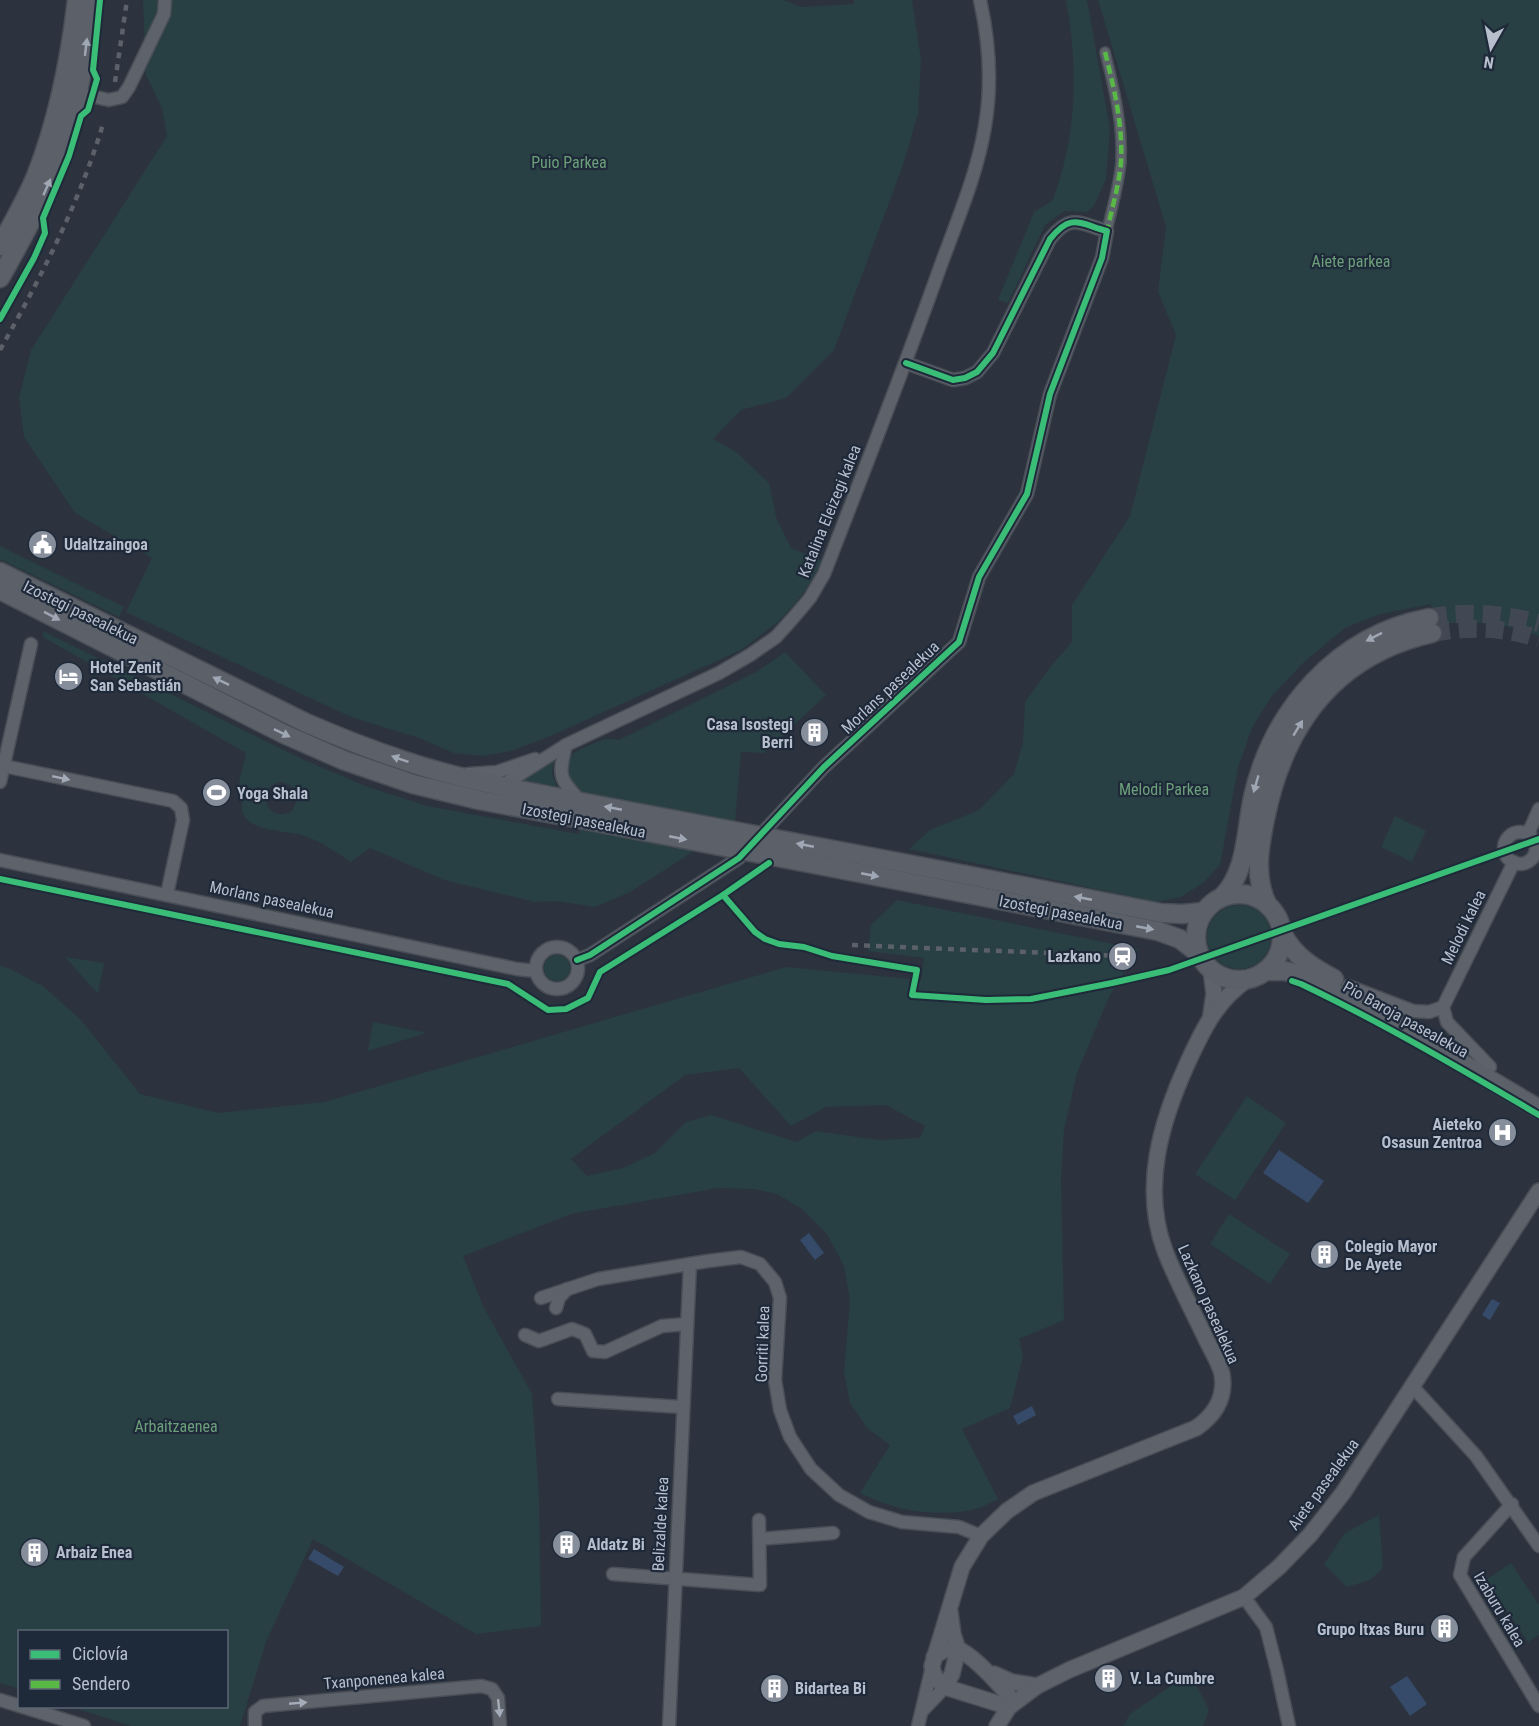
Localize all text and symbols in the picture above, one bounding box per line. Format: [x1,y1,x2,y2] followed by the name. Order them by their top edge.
[1461,18,1521,78] north arrow
[81,37,90,56] one-way arrow
[1482,52,1495,72] text: N
[531,153,607,172] park label: Puio Parkea
[43,178,52,195] one-way arrow
[1312,252,1390,271] park label: Aiete parkea
[794,442,865,580] street label: Katalina Eleizegi kalea
[27,528,59,560] public building icon: Udaltzaingoa
[64,535,148,554] place label: Udaltzaingoa
[20,576,141,648] street label: Izostegi pasealekua
[44,611,61,621] one-way arrow
[1366,632,1383,642] one-way arrow
[837,637,943,738] street label: Morlans pasealekua
[90,658,181,695] place label: Hotel Zenit San Sebastián
[53,660,85,692] hotel icon: Hotel Zenit San Sebastián
[213,677,230,686] one-way arrow
[706,715,793,752] place label: Casa Isostegi Berri
[798,717,830,749] building icon: Casa Isostegi Berri
[1292,720,1303,736] one-way arrow
[274,729,291,738] one-way arrow
[391,754,409,763] one-way arrow
[52,774,71,783] one-way arrow
[1251,775,1261,793] one-way arrow
[200,777,232,809] sports icon: Yoga Shala
[1119,780,1209,799] park label: Melodi Parkea
[237,784,308,803] place label: Yoga Shala
[520,799,647,842] street label: Izostegi pasealekua
[604,804,623,813] one-way arrow
[669,834,688,843] one-way arrow
[795,840,814,849] one-way arrow
[861,871,880,880] one-way arrow
[208,877,336,922] street label: Morlans pasealekua
[1437,887,1490,967] street label: Melodi kalea
[997,891,1124,934] street label: Izostegi pasealekua
[1073,893,1092,902] one-way arrow
[1136,924,1155,933] one-way arrow
[1106,940,1138,972] station icon: Lazkano
[1048,947,1101,966] place label: Lazkano
[1340,977,1472,1062] street label: Pio Baroja pasealekua
[1382,1115,1482,1152] place label: Aieteko Osasun Zentroa
[1487,1117,1519,1149] hospital icon: Aieteko Osasun Zentroa
[1345,1237,1437,1274] place label: Colegio Mayor De Ayete
[1308,1239,1340,1271] building icon: Colegio Mayor De Ayete
[1174,1242,1243,1367] street label: Lazkano pasealekua
[752,1305,773,1383] street label: Gorriti kalea
[134,1417,218,1436] park label: Arbaitzaenea
[1284,1435,1363,1534] street label: Aiete pasealekua
[649,1476,672,1572] street label: Belizalde kalea
[550,1528,582,1560] building icon: Aldatz Bi
[587,1535,645,1554] place label: Aldatz Bi
[19,1536,51,1568] building icon: Arbaiz Enea
[56,1543,133,1562] place label: Arbaiz Enea
[1470,1568,1529,1650] street label: Izaburu kalea
[1429,1613,1461,1645] building icon: Grupo Itxas Buru
[1317,1620,1424,1639] place label: Grupo Itxas Buru
[18,1630,228,1708] legend
[72,1643,128,1664] text: Ciclovía
[1093,1662,1125,1694] building icon: V. La Cumbre
[323,1664,445,1693] street label: Txanponenea kalea
[1130,1669,1215,1688] place label: V. La Cumbre
[758,1672,790,1704] building icon: Bidartea Bi
[72,1673,130,1694] text: Sendero
[795,1679,866,1698] place label: Bidartea Bi
[288,1698,307,1708] one-way arrow
[494,1698,504,1717] one-way arrow

